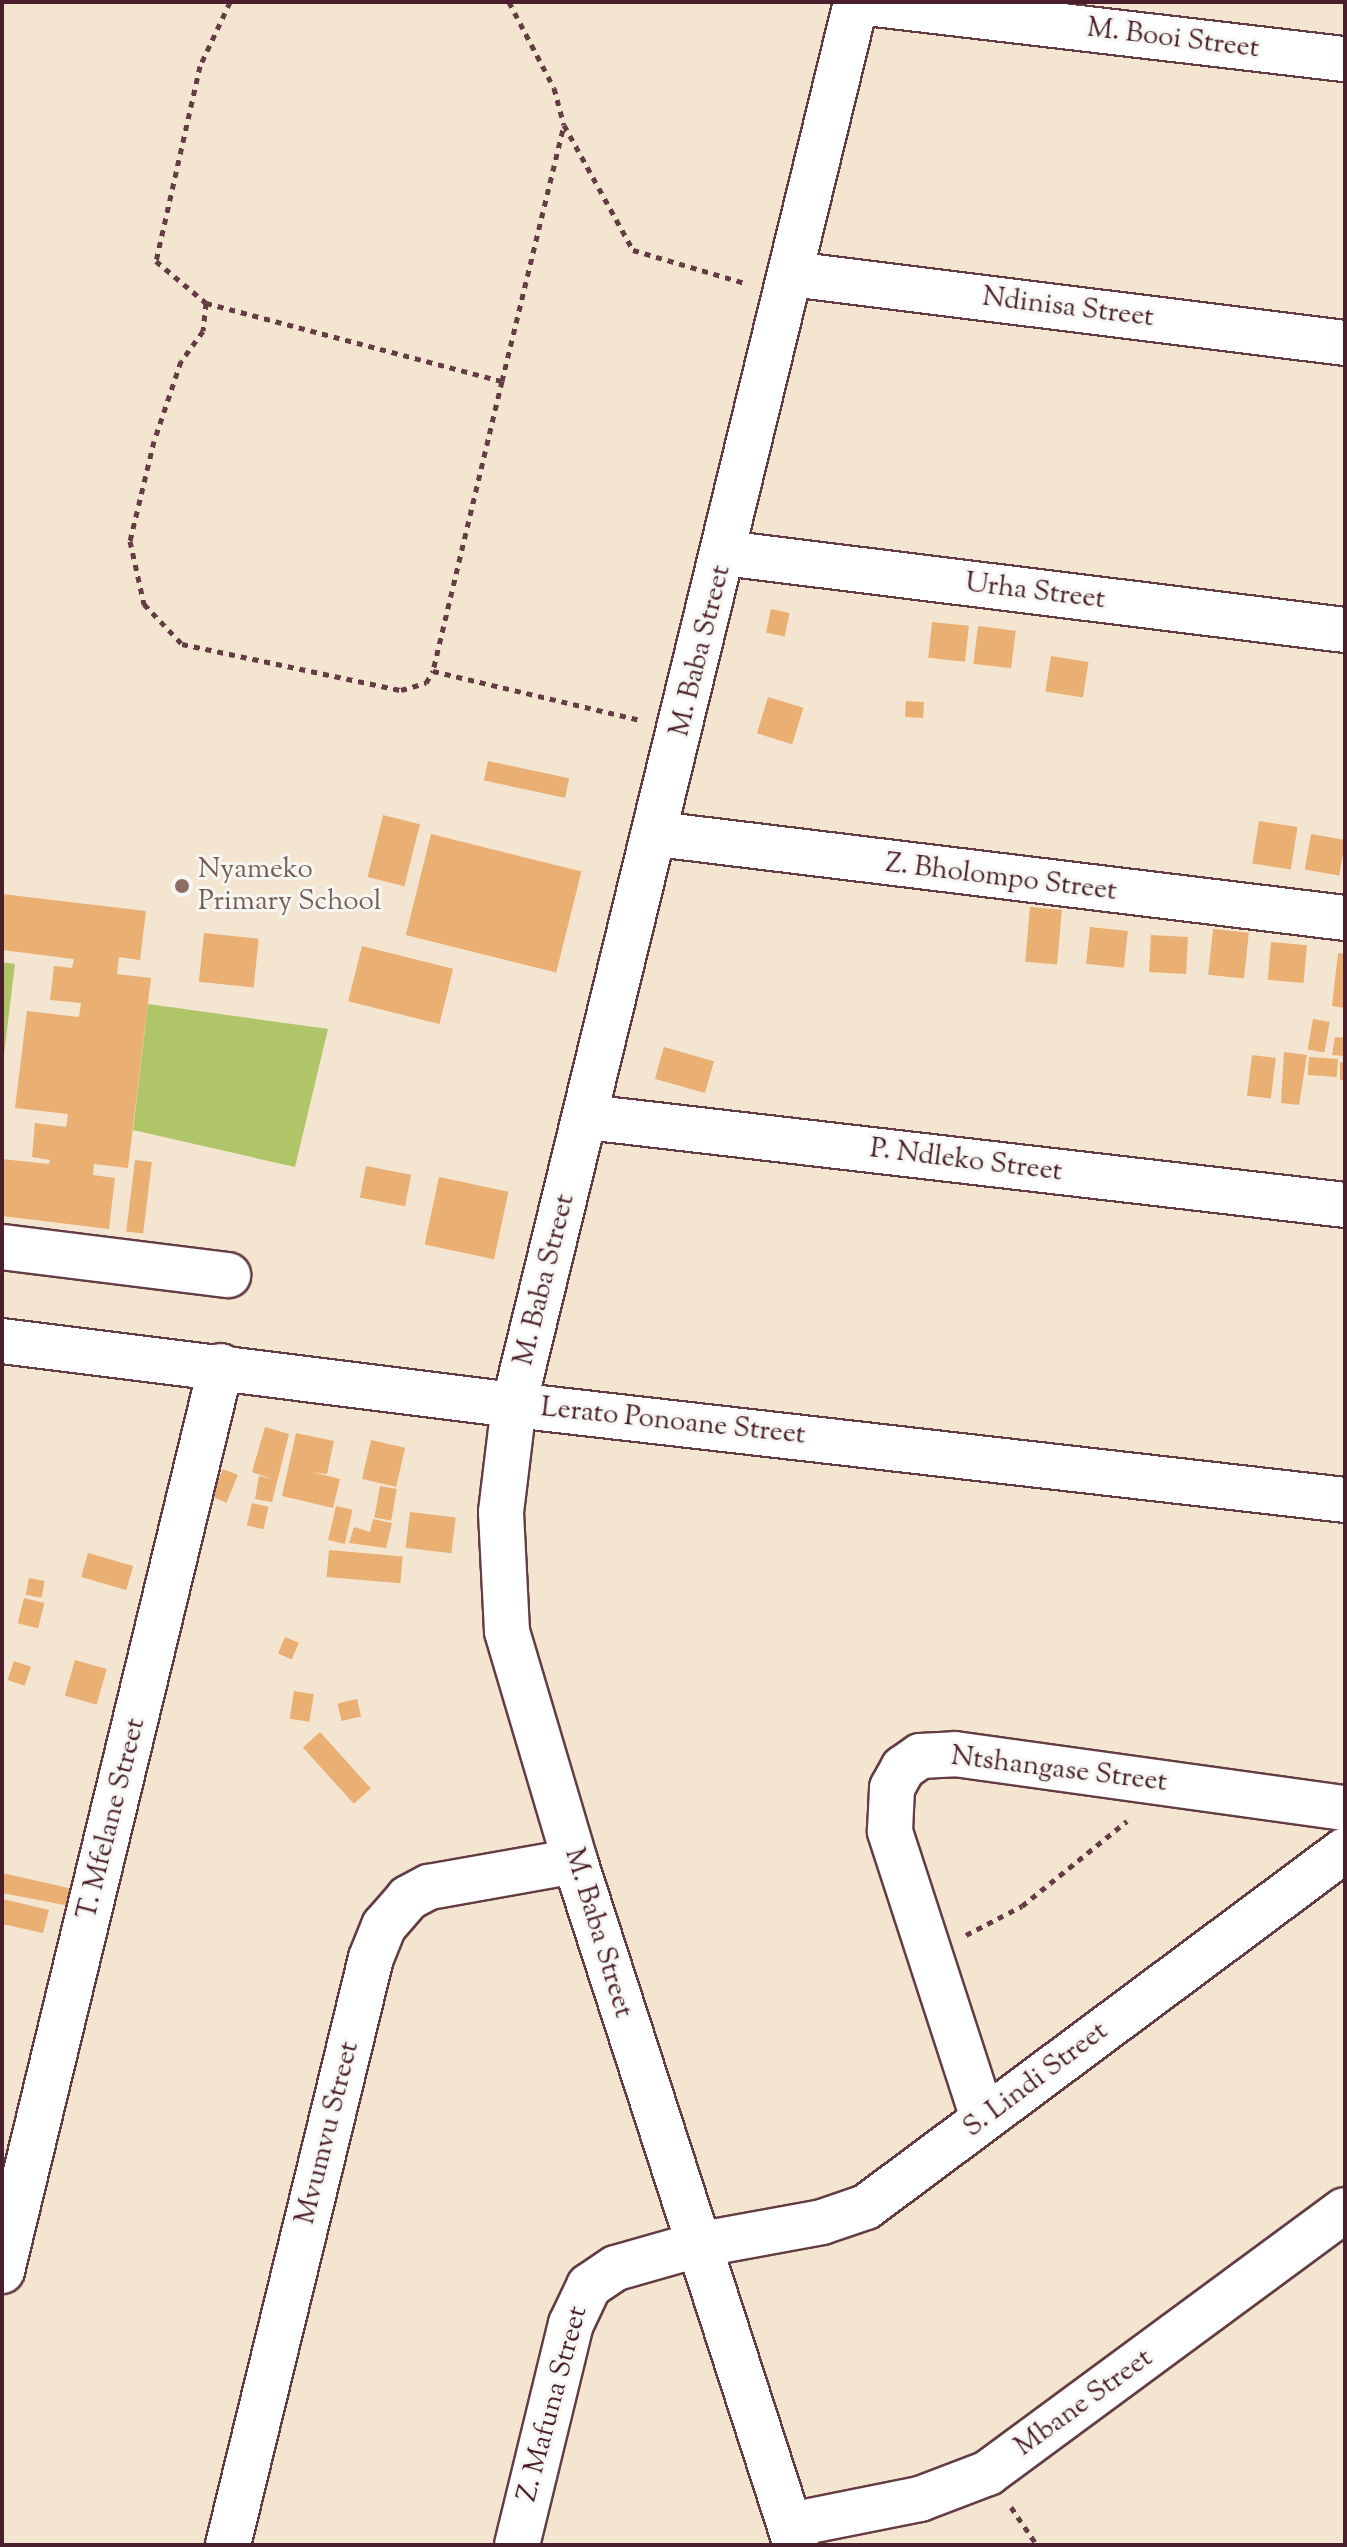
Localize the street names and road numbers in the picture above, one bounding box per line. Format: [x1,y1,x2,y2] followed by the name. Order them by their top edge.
[1085,12,1261,66] street label: M. Booi Street
[980,281,1156,335] street label: Ndinisa Street
[663,562,739,740] street label: M. Baba Street
[963,567,1107,617] street label: Urha Street
[884,847,1118,909] street label: Z. Bholompo Street
[868,1133,1064,1189] street label: P. Ndleko Street
[507,1191,583,1369] street label: M. Baba Street
[539,1391,807,1453] street label: Lerato Ponoane Street
[71,1715,153,1923] street label: T. Mfelane Street
[949,1740,1169,1800] street label: Ntshangase Street
[556,1844,640,2022] street label: M. Baba Street
[957,2015,1115,2145] street label: S. Lindi Street
[289,2038,367,2228] street label: Mvumvu Street
[511,2303,595,2505] street label: Z. Mafuna Street
[1009,2342,1159,2464] street label: Mbane Street

